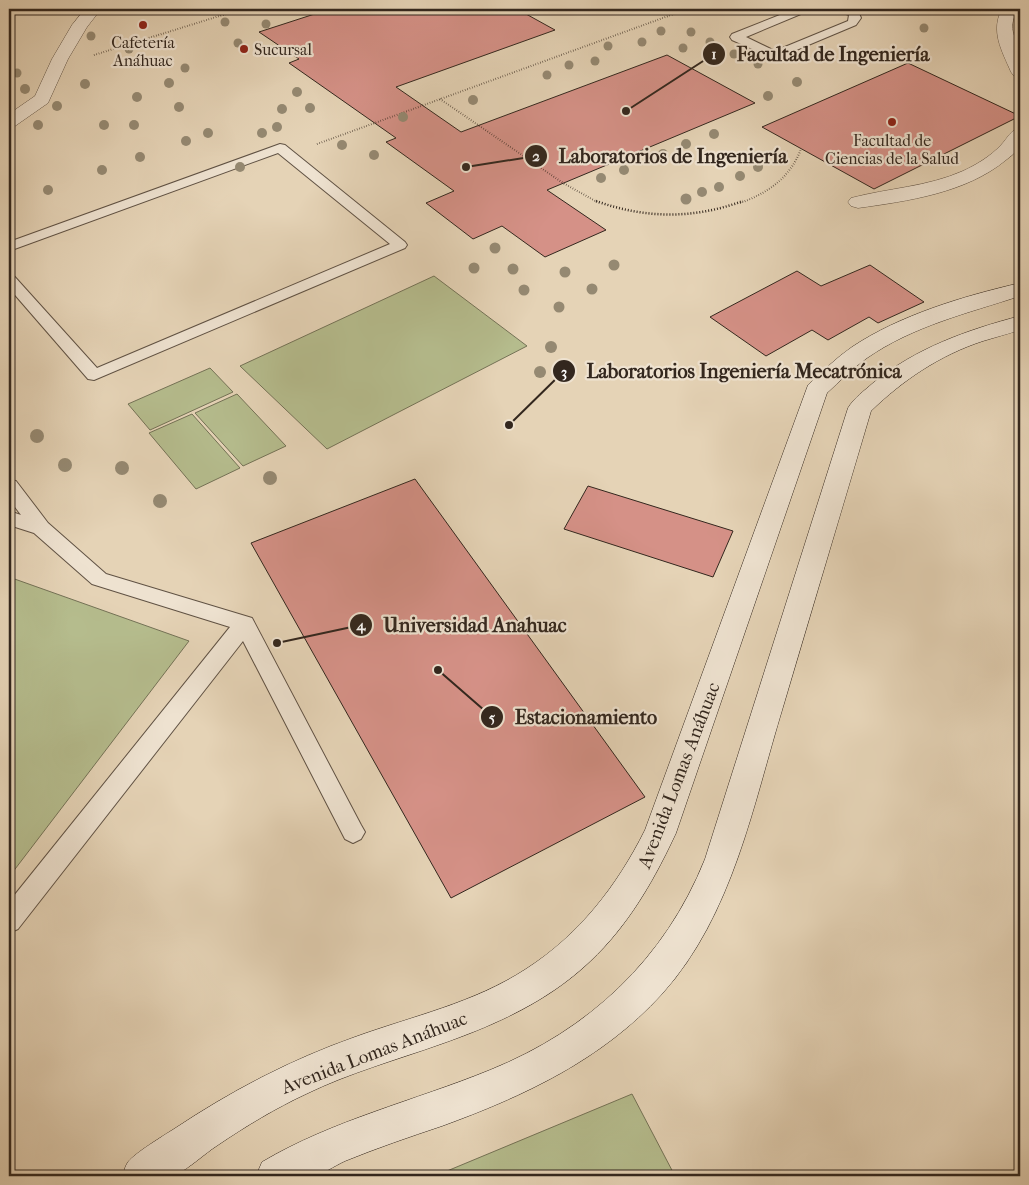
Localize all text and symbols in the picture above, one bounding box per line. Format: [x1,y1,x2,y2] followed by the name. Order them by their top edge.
[137,19,149,31] marker: Cafetería Anáhuac
[111,33,175,70] place label: Cafetería Anáhuac
[702,37,940,72] callout: Facultad de Ingeniería
[254,40,312,59] place label: Sucursal
[238,43,250,55] marker: Sucursal
[736,43,930,66] text: Facultad de Ingeniería
[711,45,717,63] text: 1
[886,116,898,128] marker: Facultad de Ciencias de la Salud
[825,131,959,168] place label: Facultad de Ciencias de la Salud
[524,139,798,174] callout: Laboratorios de Ingeniería
[559,145,788,168] text: Laboratorios de Ingeniería
[532,147,540,165] text: 2
[551,354,911,389] callout: Laboratorios Ingeniería Mecatrónica
[586,360,902,383] text: Laboratorios Ingeniería Mecatrónica
[561,363,567,381] text: 3
[348,607,577,642] callout: Universidad Anahuac
[382,614,567,637] text: Universidad Anahuac
[356,616,367,634] text: 4
[633,679,725,872] street label: Avenida Lomas Anáhuac
[479,700,667,735] callout: Estacionamiento
[515,706,657,729] text: Estacionamiento
[489,708,496,726] text: 5
[277,1007,470,1099] street label: Avenida Lomas Anáhuac

